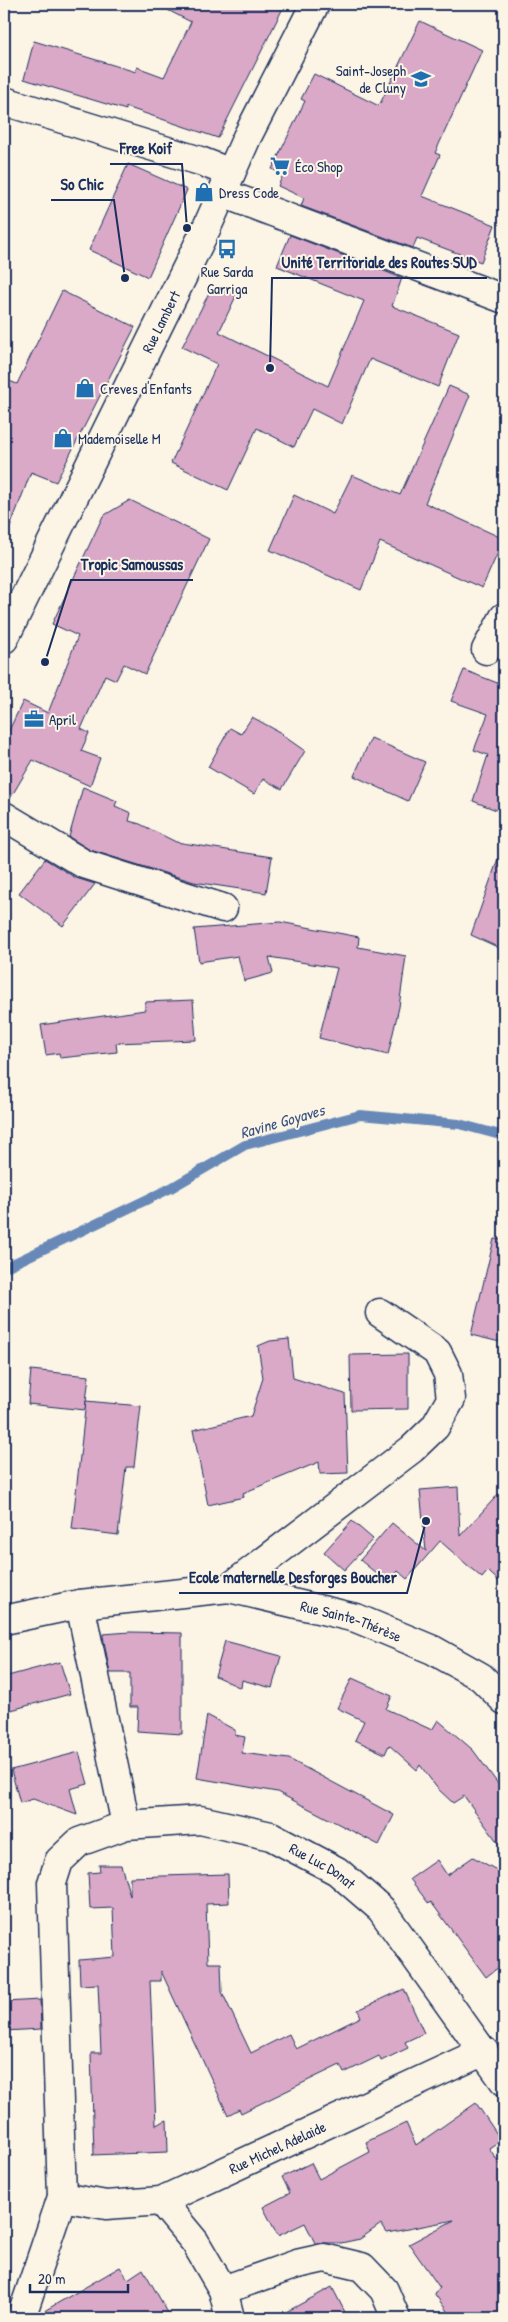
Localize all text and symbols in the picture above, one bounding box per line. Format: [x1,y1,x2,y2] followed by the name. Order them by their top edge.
[336,60,406,98] place label: Saint-Joseph de Cluny
[410,68,432,90] school or university icon: Saint-Joseph de Cluny
[110,133,182,164] callout: Free Koif
[119,137,173,159] text: Free Koif
[269,155,291,177] supermarket icon: Éco Shop
[295,156,343,177] place label: Éco Shop
[51,169,114,200] callout: So Chic
[61,173,104,195] text: So Chic
[193,181,215,203] shop icon: Dress Code
[219,182,279,203] place label: Dress Code
[216,238,238,260] bus stop icon: Rue Sarda Garriga
[272,247,487,278] callout: Unité Territoriale des Routes SUD
[281,251,477,273] text: Unité Territoriale des Routes SUD
[201,261,253,299] place label: Rue Sarda Garriga
[136,286,185,356] street label: Rue Lambert
[74,377,96,399] shop icon: Creves d'Enfants
[100,378,192,399] place label: Creves d'Enfants
[52,427,74,449] shop icon: Mademoiselle M
[78,428,161,449] place label: Mademoiselle M
[71,549,193,580] callout: Tropic Samoussas
[80,553,184,576] text: Tropic Samoussas
[23,708,45,730] office icon: April
[49,709,76,730] place label: April
[237,1098,329,1144] water label: Ravine Goyaves
[179,1562,407,1593] callout: Ecole maternelle Desforges Boucher
[189,1566,398,1589] text: Ecole maternelle Desforges Boucher
[298,1595,405,1646] street label: Rue Sainte-Thérèse
[286,1837,361,1894] street label: Rue Luc Donat
[225,2116,329,2179] street label: Rue Michel Adelaide
[30,2262,128,2294] scale bar
[38,2268,65,2289] text: 20 m

